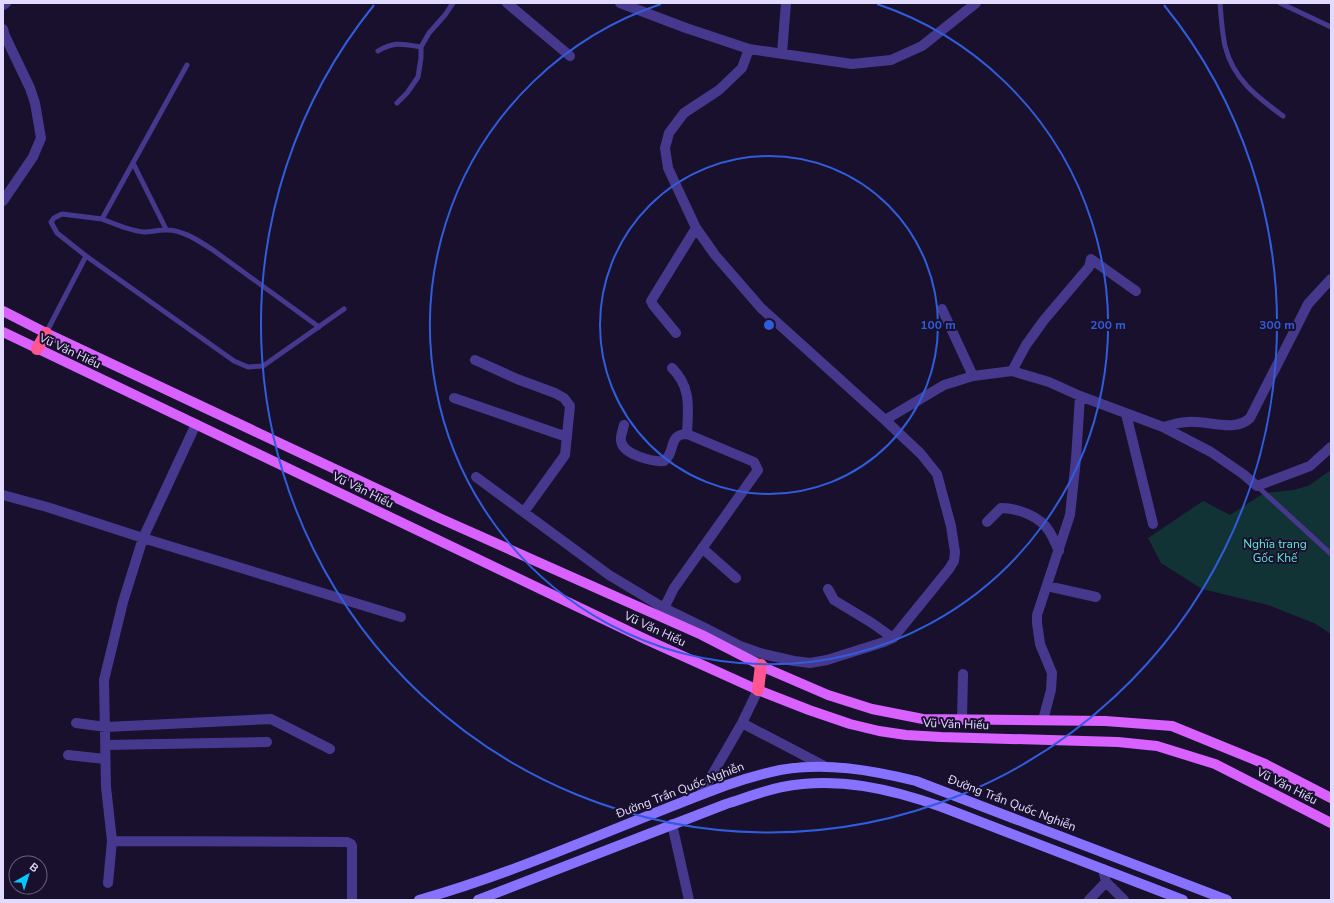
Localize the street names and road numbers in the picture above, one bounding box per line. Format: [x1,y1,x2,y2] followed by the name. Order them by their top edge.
[36,329,103,372] street label: Vũ Văn Hiếu
[329,468,396,512] street label: Vũ Văn Hiếu
[621,607,688,650] street label: Vũ Văn Hiếu
[922,715,989,733] street label: Vũ Văn Hiếu
[613,758,746,822] street label: Đường Trần Quốc Nghiễn
[1253,763,1320,808] street label: Vũ Văn Hiếu
[945,771,1078,835] street label: Đường Trần Quốc Nghiễn

